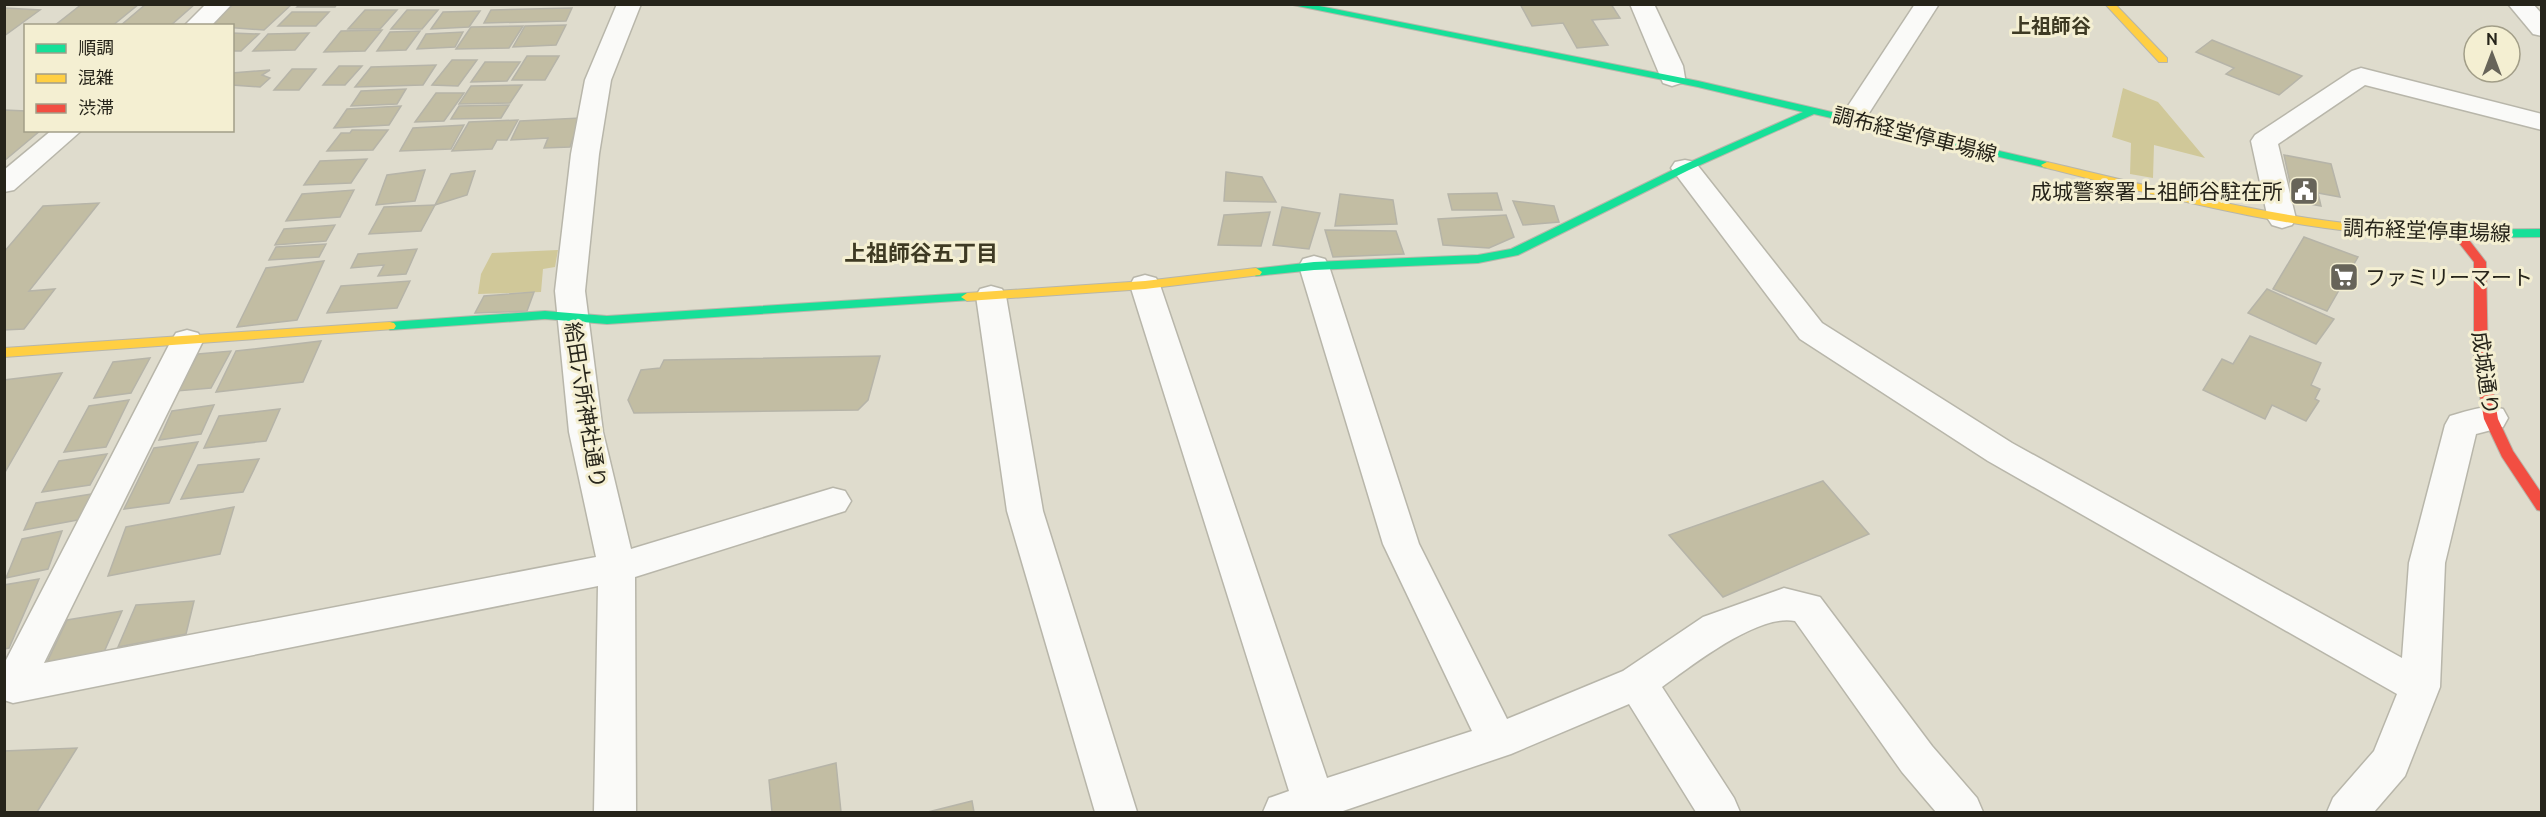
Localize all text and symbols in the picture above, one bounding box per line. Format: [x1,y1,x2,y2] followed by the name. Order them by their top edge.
[2011,14,2091,37] district label: 上祖師谷
[24,24,234,132] legend
[2462,24,2522,84] north arrow
[2486,30,2498,48] text: N
[78,37,114,57] text: 順調
[78,67,114,87] text: 混雑
[78,97,114,117] text: 渋滞
[1831,102,1999,166] street label: 調布経堂停車場線
[2288,175,2320,207] public building icon: 成城警察署上祖師谷駐在所
[2031,179,2283,203] place label: 成城警察署上祖師谷駐在所
[2343,215,2511,245] street label: 調布経堂停車場線
[844,240,998,265] district label: 上祖師谷五丁目
[2328,261,2360,293] supermarket icon: ファミリーマート
[2365,265,2533,289] place label: ファミリーマート
[561,320,611,490] street label: 給田六所神社通り
[2468,330,2504,416] street label: 成城通り

